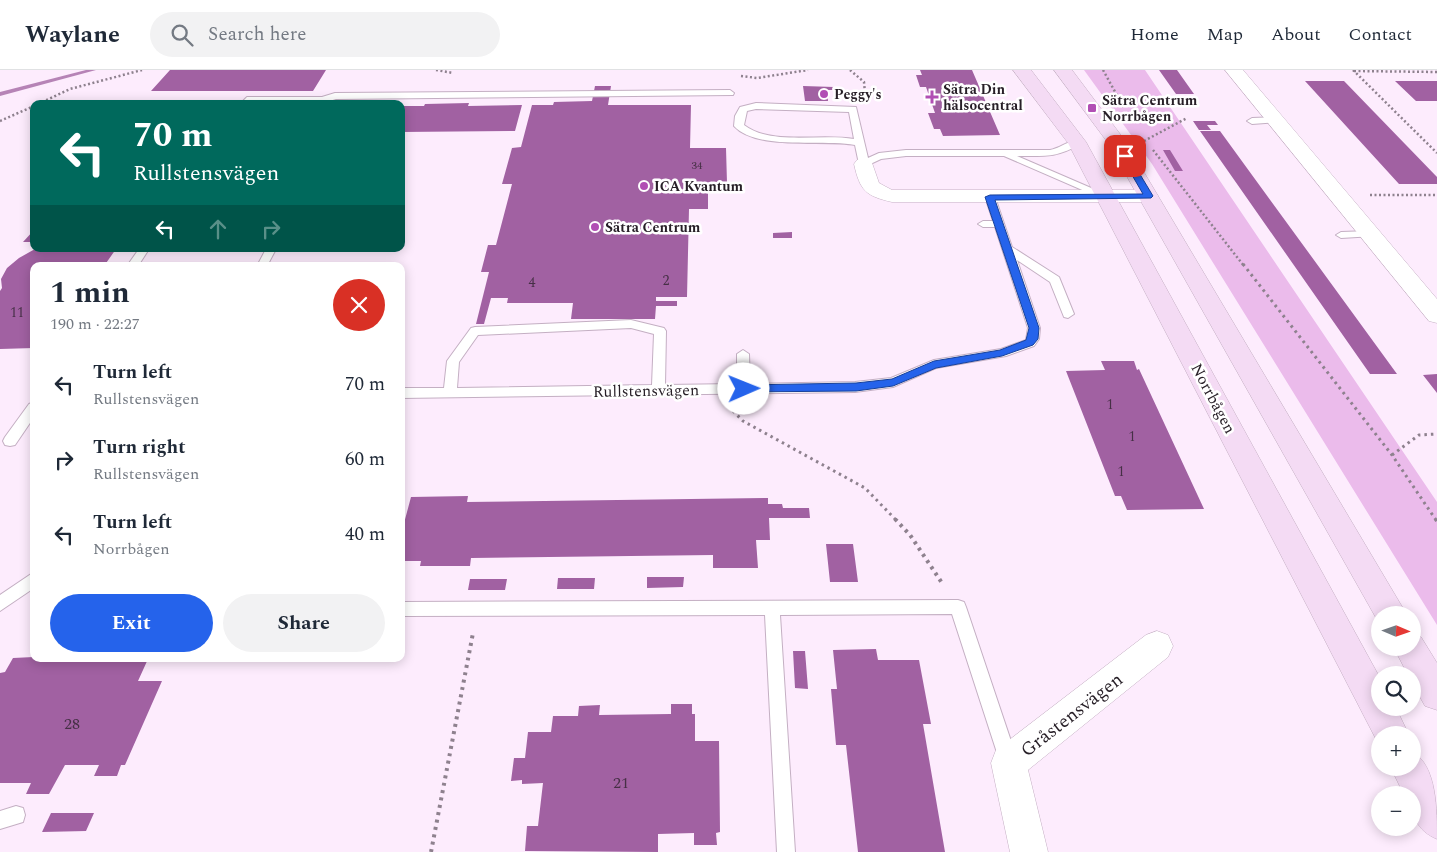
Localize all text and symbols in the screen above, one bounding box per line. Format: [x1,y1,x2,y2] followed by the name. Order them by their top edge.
[150,12,500,57] search box
[25,17,120,53] text: Waylane
[208,20,306,49] text: Search here
[168,21,196,49] icon: search
[1130,21,1179,48] text: Home
[1207,21,1243,48] text: Map
[1271,21,1321,48] text: About
[1349,21,1412,48] text: Contact
[943,79,1023,116] place label: Sätra Din hälsocentral
[834,84,882,105] place label: Peggy's
[818,88,830,100] marker: Peggy's
[925,90,939,104] marker: Sätra Din hälsocentral
[1102,90,1198,127] place label: Sätra Centrum Norrbågen
[1086,102,1098,114] marker: Sätra Centrum Norrbågen
[133,109,213,162] text: 70 m
[50,120,115,185] icon: left
[1104,135,1146,177] pin
[1111,142,1139,170] icon: arrive
[133,157,279,190] text: Rullstensvägen
[692,157,703,174] house number: 34
[654,176,744,197] place label: ICA Kvantum
[638,180,650,192] marker: ICA Kvantum
[151,215,179,243] icon: left
[204,215,232,243] icon: ahead
[257,215,285,243] icon: right
[605,217,701,238] place label: Sätra Centrum
[589,221,601,233] marker: Sätra Centrum
[50,270,130,316] text: 1 min
[663,270,670,291] house number: 2
[529,272,536,293] house number: 4
[333,279,385,331] button: close
[10,302,24,323] house number: 11
[50,312,140,336] text: 190 m · 22:27
[93,358,172,387] text: Turn left
[1185,359,1242,438] street label: Norrbågen
[717,362,769,414] position arrow
[345,370,385,399] text: 70 m
[50,371,78,399] icon: left
[593,378,699,404] street label: Rullstensvägen
[93,387,199,411] text: Rullstensvägen
[1107,394,1114,415] house number: 1
[1129,426,1136,447] house number: 1
[93,433,186,462] text: Turn right
[345,445,385,474] text: 60 m
[50,446,78,474] icon: right
[1118,461,1125,482] house number: 1
[93,462,199,486] text: Rullstensvägen
[93,508,172,537] text: Turn left
[345,520,385,549] text: 40 m
[50,521,78,549] icon: left
[93,537,170,561] text: Norrbågen
[50,594,213,652] button: Exit
[223,594,385,652] button: Share
[1371,606,1421,656] north arrow
[1371,606,1421,836] map controls
[1014,666,1130,765] street label: Gråstensvägen
[1371,666,1421,716] button: search
[64,712,80,736] house number: 28
[1371,726,1421,776] button: +
[613,771,629,795] house number: 21
[1371,786,1421,836] button: −

